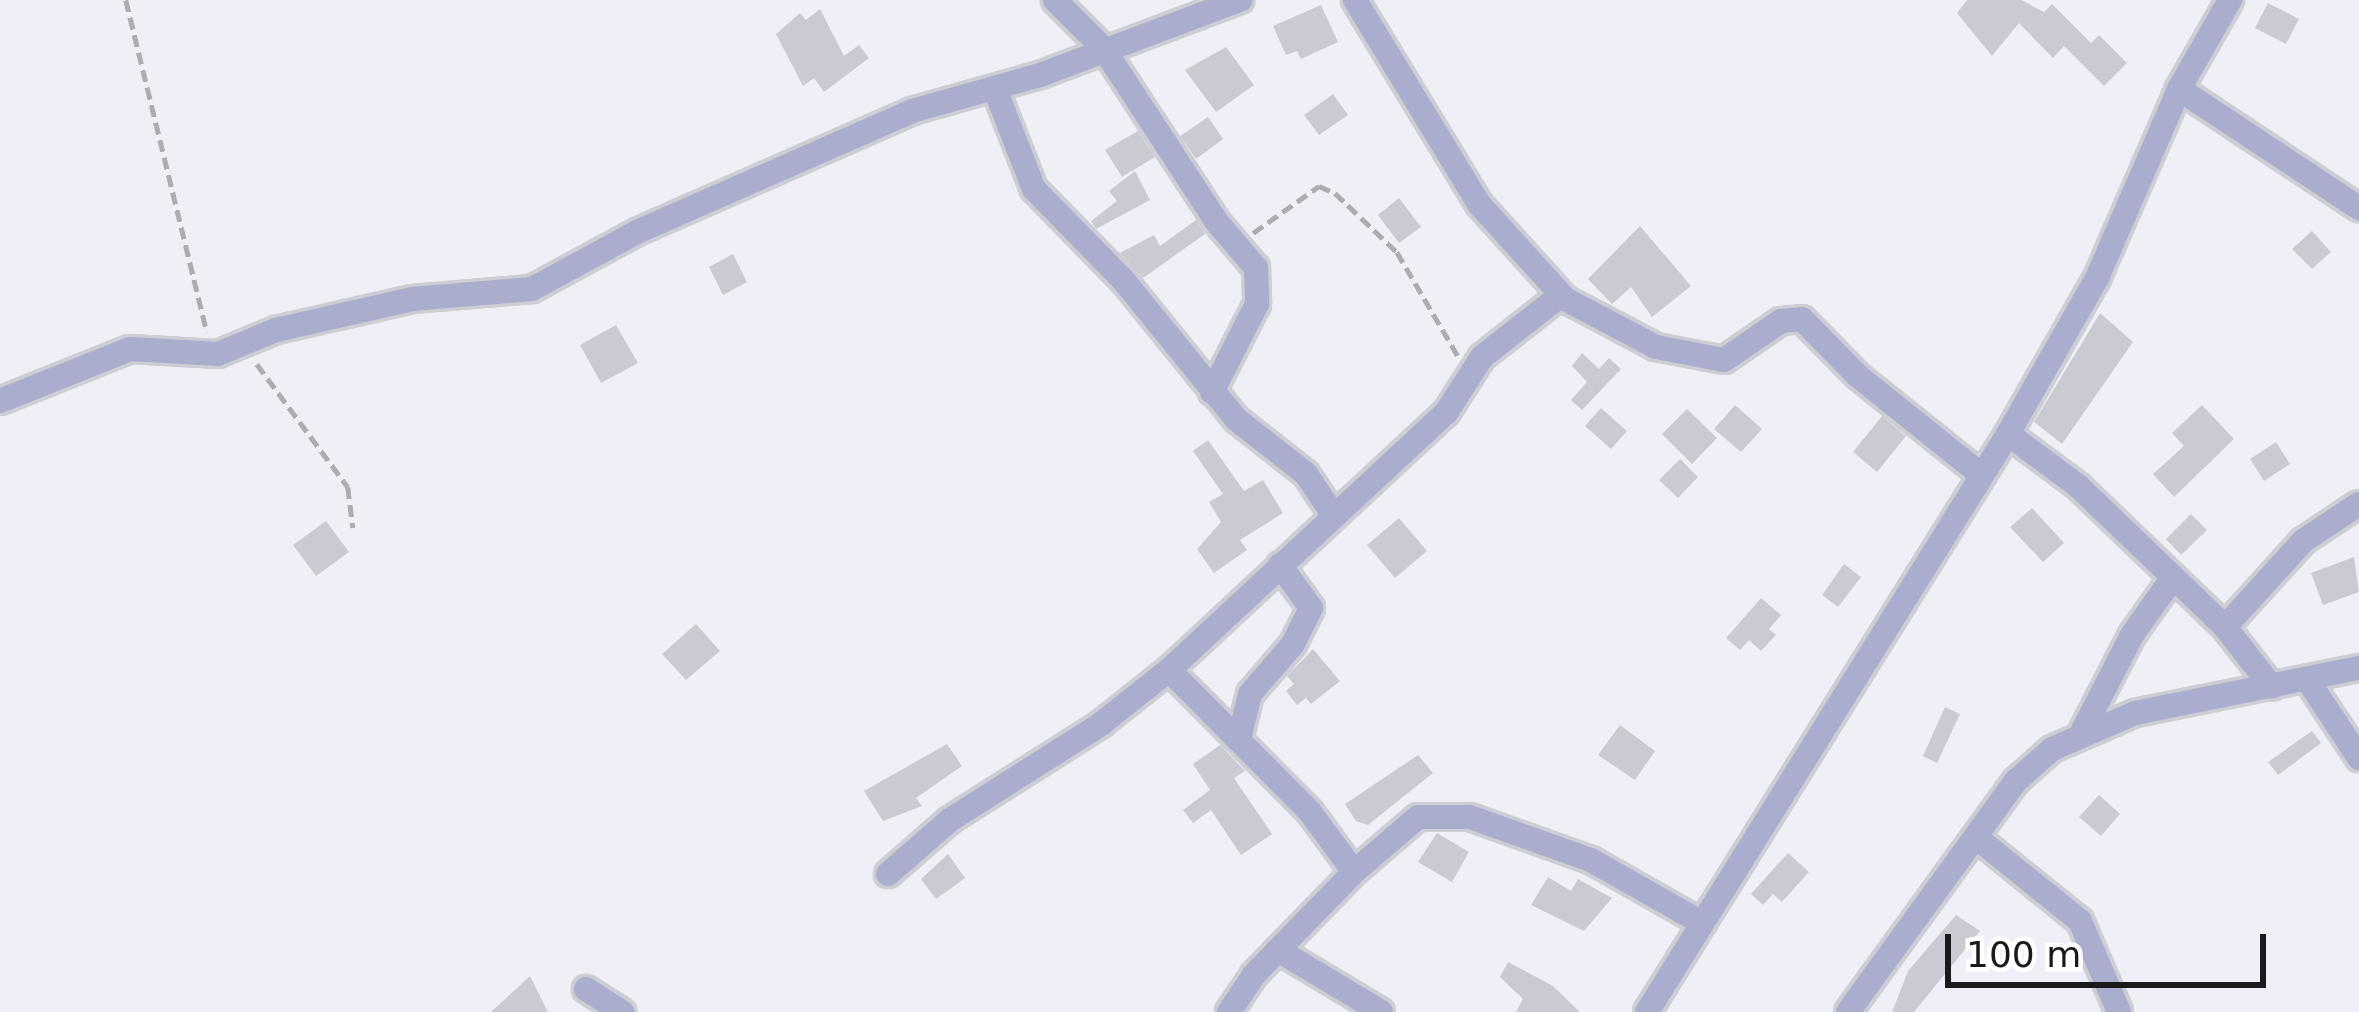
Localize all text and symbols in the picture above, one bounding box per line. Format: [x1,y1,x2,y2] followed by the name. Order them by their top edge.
[1951,910,2272,984] scale bar
[1966,934,2081,975] text: 100 m

